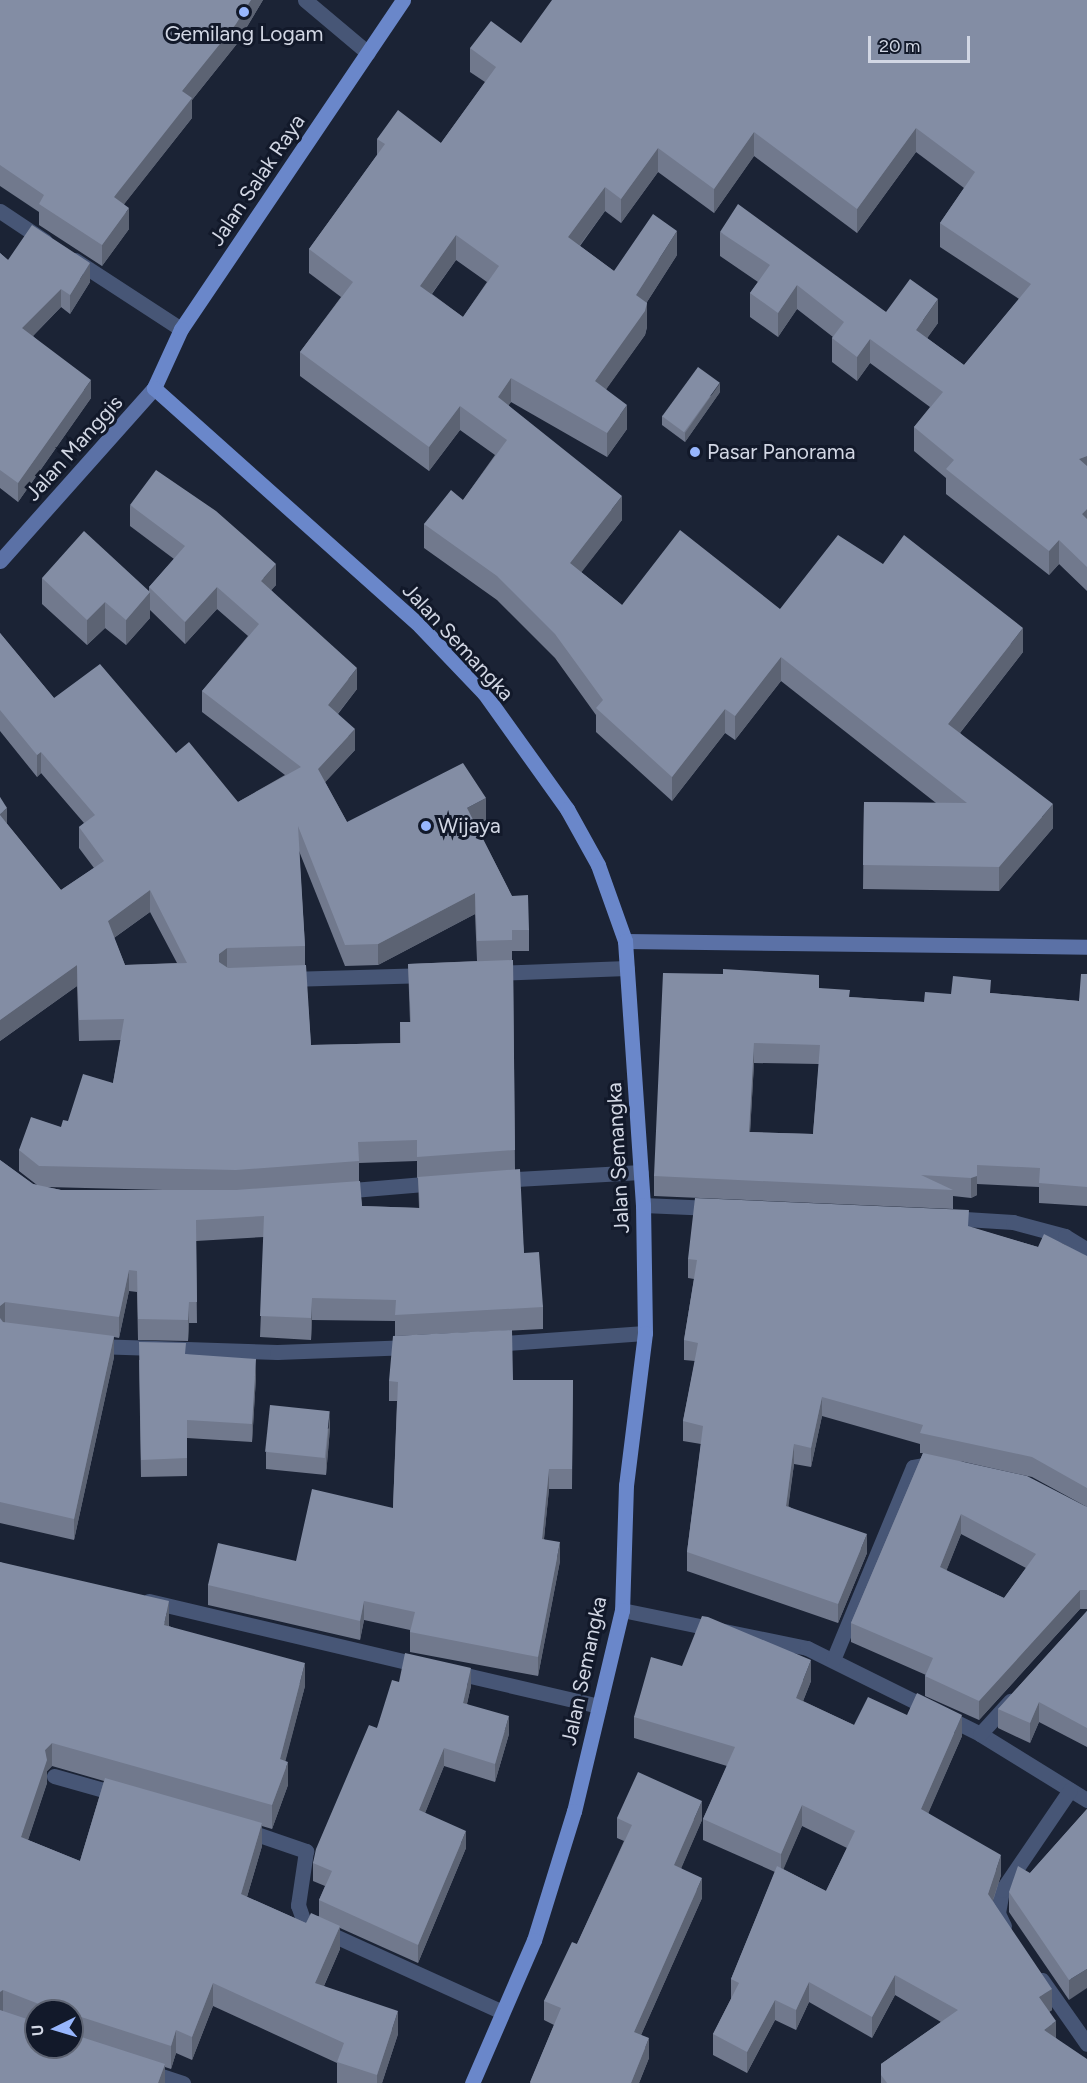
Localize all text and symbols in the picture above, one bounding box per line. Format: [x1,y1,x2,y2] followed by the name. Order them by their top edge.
[237,5,251,19] marker: Gemilang Logam
[165,21,323,47] place label: Gemilang Logam
[871,24,973,62] scale bar
[879,35,920,57] text: 20 m
[204,109,310,251] street label: Jalan Salak Raya
[20,390,128,506] street label: Jalan Manggis
[707,439,855,465] place label: Pasar Panorama
[688,445,702,459] marker: Pasar Panorama
[397,578,519,706] street label: Jalan Semangka
[438,813,501,839] place label: Wijaya
[419,819,433,833] marker: Wijaya
[601,1082,635,1234] street label: Jalan Semangka
[556,1594,612,1748] street label: Jalan Semangka
[24,1999,84,2059] north arrow
[28,2024,48,2037] text: U

